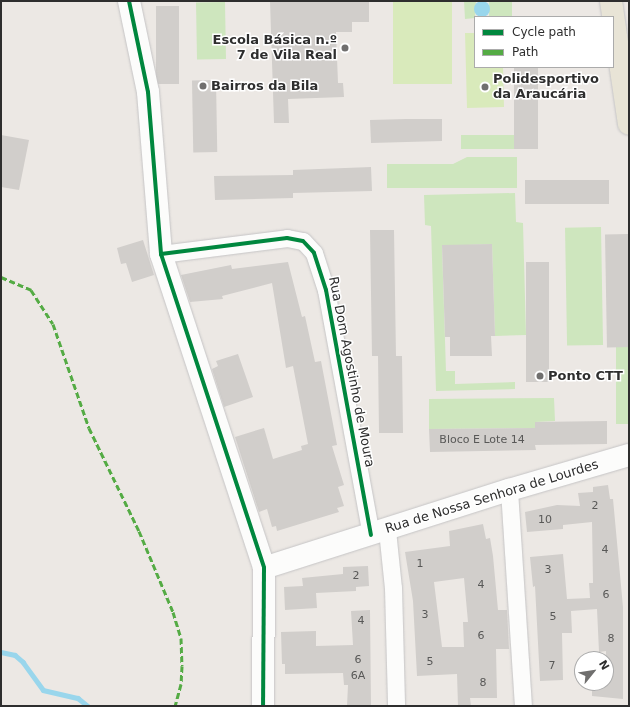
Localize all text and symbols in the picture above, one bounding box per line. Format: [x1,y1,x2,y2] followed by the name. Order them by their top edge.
[474,16,614,68] legend
[512,25,576,39] text: Cycle path
[213,33,337,64] place label: Escola Básica n.º 7 de Vila Real
[340,43,350,53] marker: Escola Básica n.º 7 de Vila Real
[512,45,538,59] text: Path
[493,72,599,103] place label: Polidesportivo da Araucária
[211,78,318,94] place label: Bairros da Bila
[198,81,208,91] marker: Bairros da Bila
[480,82,490,92] marker: Polidesportivo da Araucária
[325,275,377,469] street label: Rua Dom Agostinho de Moura
[548,368,623,384] place label: Ponto CTT
[535,371,545,381] marker: Ponto CTT
[439,433,525,447] house number: Bloco E Lote 14
[383,457,601,537] street label: Rua de Nossa Senhora de Lourdes
[592,499,598,513] house number: 2
[538,513,552,527] house number: 10
[602,543,608,557] house number: 4
[417,557,423,571] house number: 1
[545,563,551,577] house number: 3
[353,569,359,583] house number: 2
[478,578,484,592] house number: 4
[603,588,609,602] house number: 6
[422,608,428,622] house number: 3
[550,610,556,624] house number: 5
[358,614,364,628] house number: 4
[478,629,484,643] house number: 6
[608,632,614,646] house number: 8
[574,651,614,691] north arrow
[355,653,361,667] house number: 6
[427,655,433,669] house number: 5
[596,658,612,672] text: N
[549,659,555,673] house number: 7
[351,669,365,683] house number: 6A
[480,676,486,690] house number: 8

